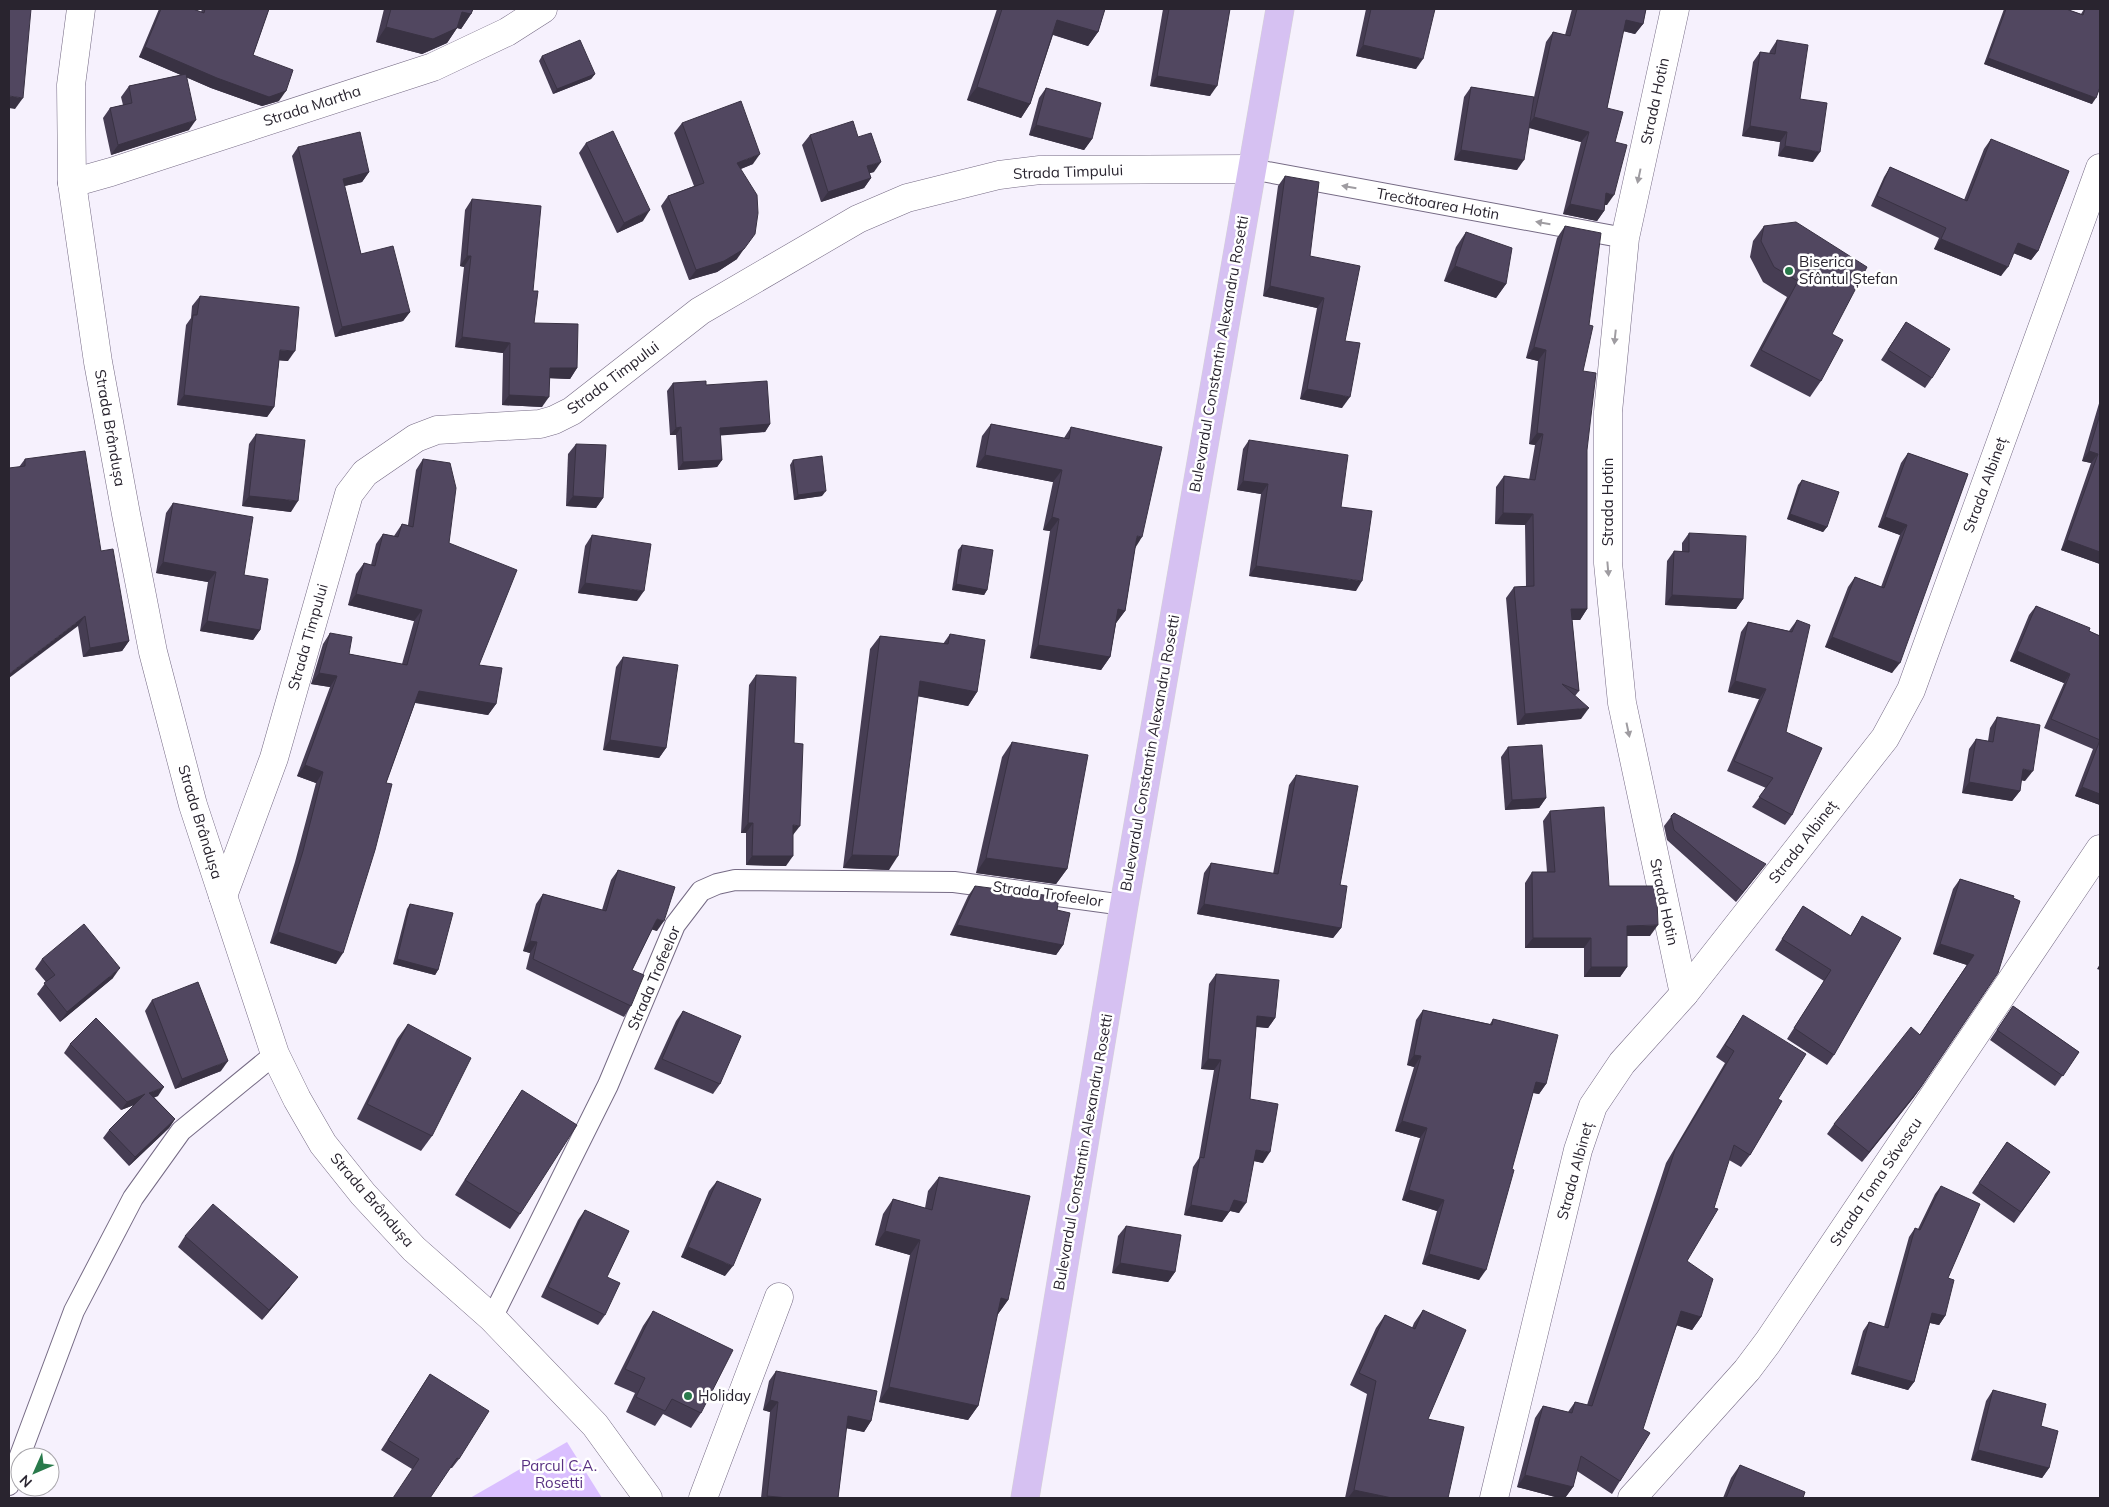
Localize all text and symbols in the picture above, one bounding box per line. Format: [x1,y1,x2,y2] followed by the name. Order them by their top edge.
[1636,56,1673,146] street label: Strada Hotin
[261,81,363,130] street label: Strada Martha
[1013,160,1123,183] street label: Strada Timpului
[1635,169,1643,184] one-way arrow
[1340,183,1356,191] one-way arrow
[1375,183,1501,224] street label: Trecătoarea Hotin
[1185,214,1252,494] street label: Bulevardul Constantin Alexandru Rosetti
[1535,219,1551,227] one-way arrow
[1799,252,1898,288] place label: Biserica Sfântul Ștefan
[1783,265,1795,277] marker: Biserica Sfântul Ștefan
[1611,329,1619,345] one-way arrow
[563,337,662,418] street label: Strada Timpului
[91,368,130,488] street label: Strada Brândușa
[1958,434,2011,535] street label: Strada Albineț
[1598,458,1617,546] street label: Strada Hotin
[1605,561,1613,577] one-way arrow
[283,581,332,692] street label: Strada Timpului
[1116,613,1183,893] street label: Bulevardul Constantin Alexandru Rosetti
[1624,722,1632,738] one-way arrow
[174,762,227,881] street label: Strada Brândușa
[1764,796,1841,887] street label: Strada Albineț
[1646,857,1683,947] street label: Strada Hotin
[992,876,1105,911] street label: Strada Trofeelor
[623,922,684,1033] street label: Strada Trofeelor
[1049,1012,1116,1292] street label: Bulevardul Constantin Alexandru Rosetti
[1825,1114,1926,1250] street label: Strada Toma Săvescu
[1552,1120,1597,1222] street label: Strada Albineț
[326,1149,418,1251] street label: Strada Brândușa
[698,1386,751,1405] place label: Holiday
[682,1390,694,1402] marker: Holiday
[10,1447,60,1497] north arrow
[521,1456,597,1492] park label: Parcul C.A. Rosetti
[16,1471,36,1491] text: N

